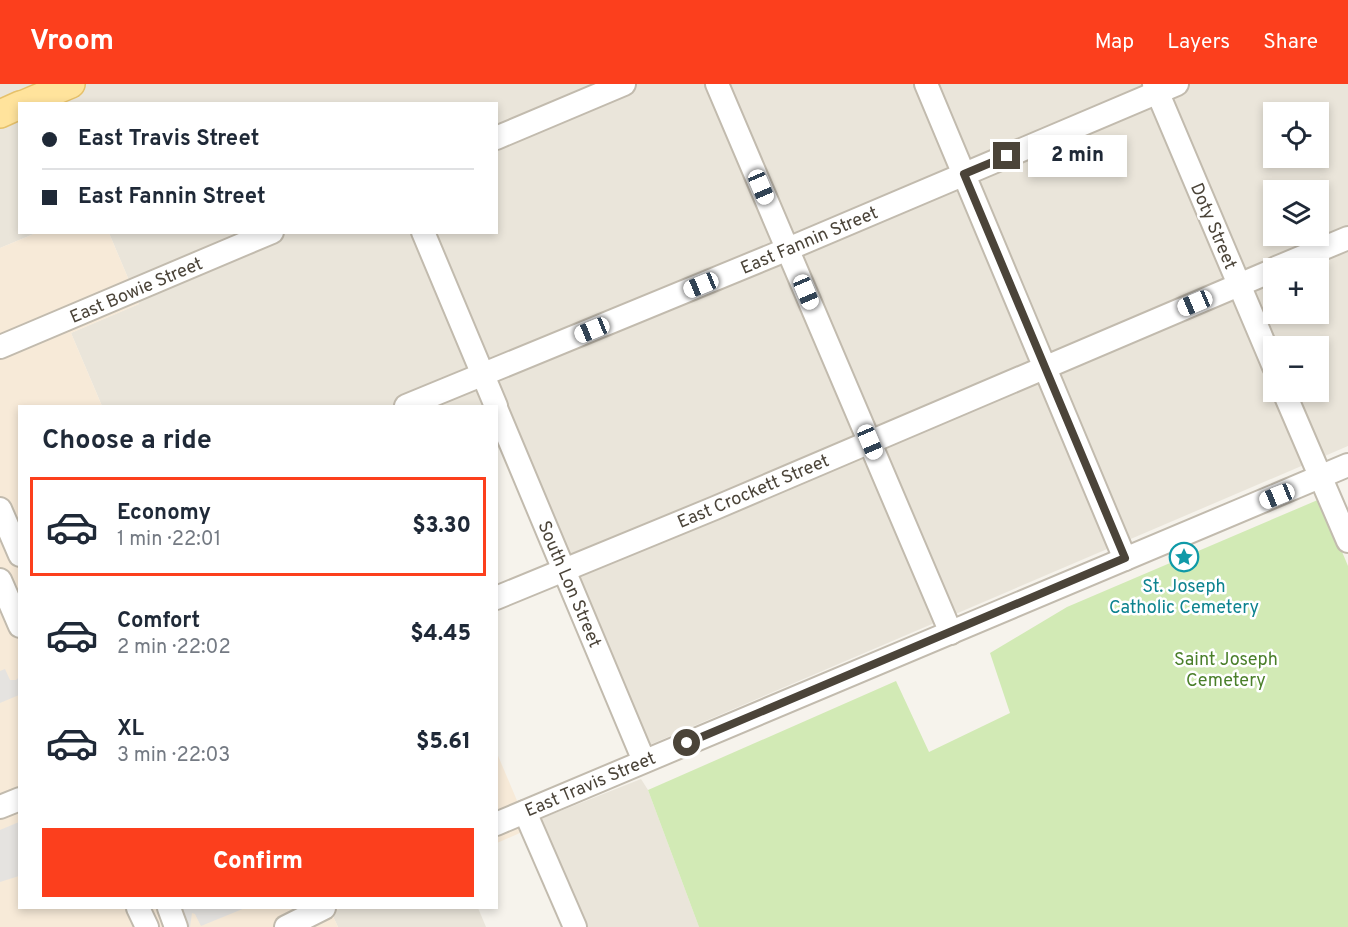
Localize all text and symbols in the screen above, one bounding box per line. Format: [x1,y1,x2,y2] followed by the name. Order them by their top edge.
[30,24,114,60] text: Vroom
[1095,29,1134,56] text: Map
[1167,29,1230,56] text: Layers
[1263,29,1318,56] text: Share
[1263,102,1329,402] map controls
[1263,102,1329,168] button: locate
[78,126,259,153] text: East Travis Street
[1028,135,1127,177] callout: 2 min
[993,142,1020,169] route end
[1051,143,1104,169] text: 2 min
[746,167,776,207] car
[1184,180,1241,273] street label: Doty Street
[1263,180,1329,246] button: layers
[78,184,266,211] text: East Fannin Street
[738,202,882,281] street label: East Fannin Street
[67,253,207,330] street label: East Bowie Street
[1263,258,1329,324] button: +
[681,270,721,300] car
[791,272,821,312] car
[1175,288,1215,318] car
[572,315,612,345] car
[1263,336,1329,402] button: −
[855,422,885,462] car
[42,424,212,458] text: Choose a ride
[674,450,833,535] street label: East Crockett Street
[1257,481,1297,511] car
[45,500,99,554] icon: car
[117,500,211,527] text: Economy
[412,513,471,540] text: $3.30
[532,518,606,651] street label: South Lon Street
[117,527,221,553] text: 1 min · 22:01
[1168,541,1200,573] place icon: St. Joseph Catholic Cemetery
[1109,576,1259,620] place label: St. Joseph Catholic Cemetery
[45,608,99,662] icon: car
[117,608,200,635] text: Comfort
[410,621,471,648] text: $4.45
[117,635,231,661] text: 2 min · 22:02
[1174,649,1278,693] park label: Saint Joseph Cemetery
[45,716,99,770] icon: car
[117,716,144,743] text: XL
[416,729,471,756] text: $5.61
[673,729,700,756] route start
[117,743,230,769] text: 3 min · 22:03
[522,747,659,823] street label: East Travis Street
[42,828,474,897] button: Confirm

